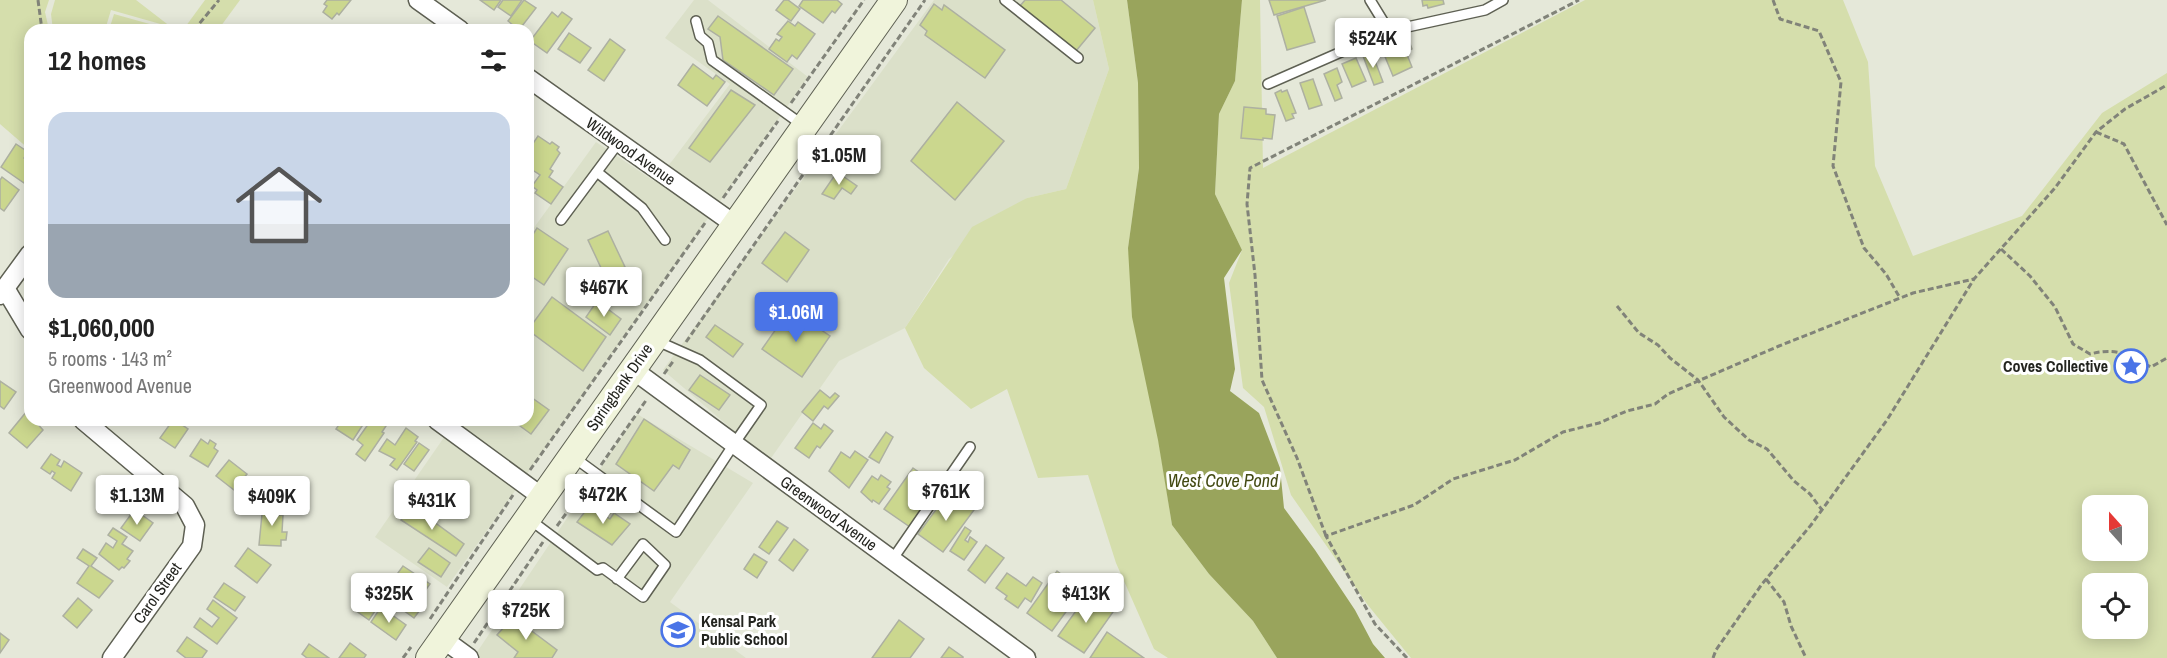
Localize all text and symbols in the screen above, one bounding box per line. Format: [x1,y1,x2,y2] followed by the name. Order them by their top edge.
[1331,18,1415,69] pin: $524K
[1349,24,1397,51] text: $524K
[48,43,146,78] text: 12 homes
[477,44,510,77] icon: filters
[582,112,680,190] street label: Wildwood Avenue
[790,135,888,186] pin: $1.05M
[812,141,866,168] text: $1.05M
[225,151,333,259] icon: home
[562,267,646,318] pin: $467K
[580,273,628,300] text: $467K
[747,292,845,343] pin: $1.06M
[769,298,823,325] text: $1.06M
[48,310,155,345] text: $1,060,000
[581,339,657,435] street label: Springbank Drive
[48,345,172,372] text: 5 rooms · 143 m²
[2113,348,2149,384] place icon: Coves Collective
[2003,355,2108,377] place label: Coves Collective
[48,372,192,399] text: Greenwood Avenue
[1168,468,1279,493] water label: West Cove Pond
[776,470,882,556] street label: Greenwood Avenue
[904,471,988,522] pin: $761K
[561,474,645,525] pin: $472K
[88,475,186,526] pin: $1.13M
[230,476,314,527] pin: $409K
[922,477,970,504] text: $761K
[390,480,474,531] pin: $431K
[579,480,627,507] text: $472K
[110,481,164,508] text: $1.13M
[248,482,296,509] text: $409K
[408,486,456,513] text: $431K
[2082,495,2148,561] north arrow
[2082,495,2148,639] map controls
[128,558,186,628] street label: Carol Street
[347,573,431,624] pin: $325K
[1044,573,1128,624] pin: $413K
[2082,573,2148,639] button: locate
[365,579,413,606] text: $325K
[1062,579,1110,606] text: $413K
[484,590,568,641] pin: $725K
[502,596,550,623] text: $725K
[701,610,788,650] place label: Kensal Park Public School
[660,612,696,648] school or university icon: Kensal Park Public School

